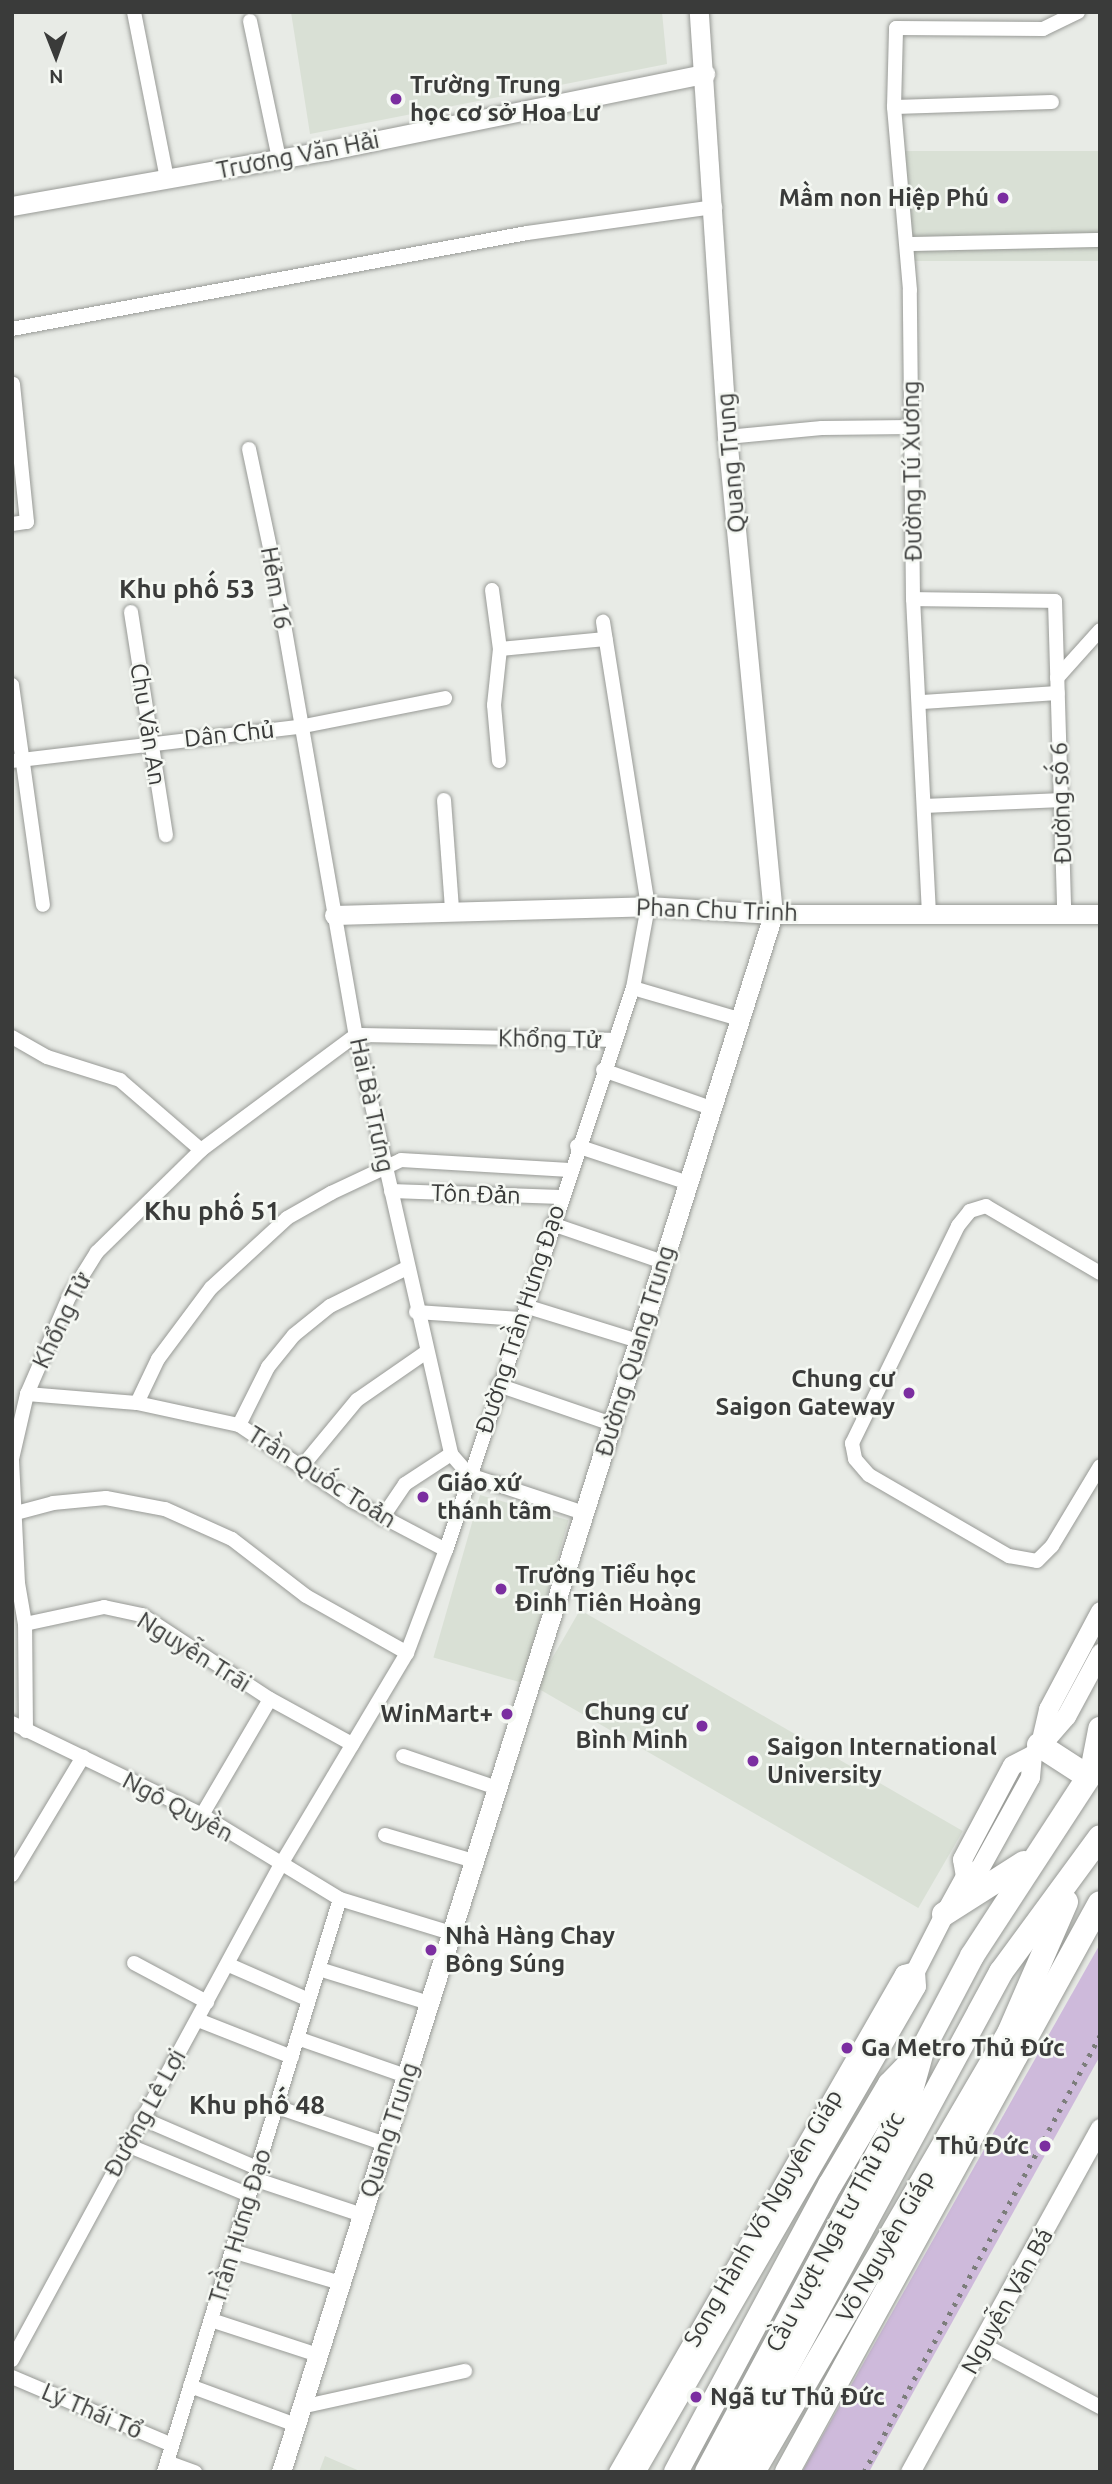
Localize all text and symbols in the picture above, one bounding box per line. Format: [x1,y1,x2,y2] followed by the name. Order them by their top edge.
[21,21,91,91] north arrow
[49,66,64,88] text: N
[410,71,600,127] place label: Trường Trung học cơ sở Hoa Lư
[388,91,404,107] marker: Trường Trung học cơ sở Hoa Lư
[214,125,382,185] street label: Trương Văn Hải
[779,184,989,212] place label: Mầm non Hiệp Phú
[995,190,1011,206] marker: Mầm non Hiệp Phú
[896,380,928,562] street label: Đường Tú Xương
[711,392,751,534] street label: Quang Trung
[255,544,297,632] street label: Hẻm 16
[119,573,255,605] district label: Khu phố 53
[124,661,172,787] street label: Chu Văn An
[183,715,275,753] street label: Dân Chủ
[1044,742,1078,864] street label: Đường số 6
[636,893,798,927] street label: Phan Chu Trinh
[498,1024,602,1054] street label: Khổng Tử
[344,1035,400,1175] street label: Hai Bà Trưng
[431,1178,521,1210] street label: Tôn Đản
[144,1195,280,1227] district label: Khu phố 51
[469,1201,571,1437] street label: Đường Trần Hưng Đạo
[589,1242,681,1460] street label: Đường Quang Trung
[26,1267,98,1373] street label: Khổng Tử
[716,1365,895,1421] place label: Chung cư Saigon Gateway
[901,1385,917,1401] marker: Chung cư Saigon Gateway
[243,1420,401,1534] street label: Trần Quốc Toản
[437,1469,552,1525] place label: Giáo xứ thánh tâm
[415,1489,431,1505] marker: Giáo xứ thánh tâm
[515,1561,702,1617] place label: Trường Tiểu học Đinh Tiên Hoàng
[493,1581,509,1597] marker: Trường Tiểu học Đinh Tiên Hoàng
[132,1606,256,1698] street label: Nguyễn Trãi
[576,1698,688,1754] place label: Chung cư Bình Minh
[381,1700,493,1728] place label: WinMart+
[499,1706,515,1722] marker: WinMart+
[694,1718,710,1734] marker: Chung cư Bình Minh
[767,1733,997,1789] place label: Saigon International University
[745,1753,761,1769] marker: Saigon International University
[118,1766,238,1848] street label: Ngô Quyền
[445,1922,615,1978] place label: Nhà Hàng Chay Bông Súng
[423,1942,439,1958] marker: Nhà Hàng Chay Bông Súng
[861,2034,1065,2062] place label: Ga Metro Thủ Đức
[839,2040,855,2056] marker: Ga Metro Thủ Đức
[98,2044,192,2182] street label: Đường Lê Lợi
[354,2059,424,2201] street label: Quang Trung
[677,2084,849,2352] street label: Song Hành Võ Nguyên Giáp
[189,2089,325,2121] district label: Khu phố 48
[759,2107,911,2357] street label: Cầu vượt Ngã tư Thủ Đức
[936,2132,1029,2160] place label: Thủ Đức
[1035,2136,1055,2156] marker: Thủ Đức
[203,2145,277,2307] street label: Trần Hưng Đạo
[830,2165,940,2327] street label: Võ Nguyên Giáp
[955,2223,1059,2379] street label: Nguyễn Văn Bá
[37,2377,147,2445] street label: Lý Thái Tổ
[710,2383,885,2411] place label: Ngã tư Thủ Đức
[688,2389,704,2405] marker: Ngã tư Thủ Đức

